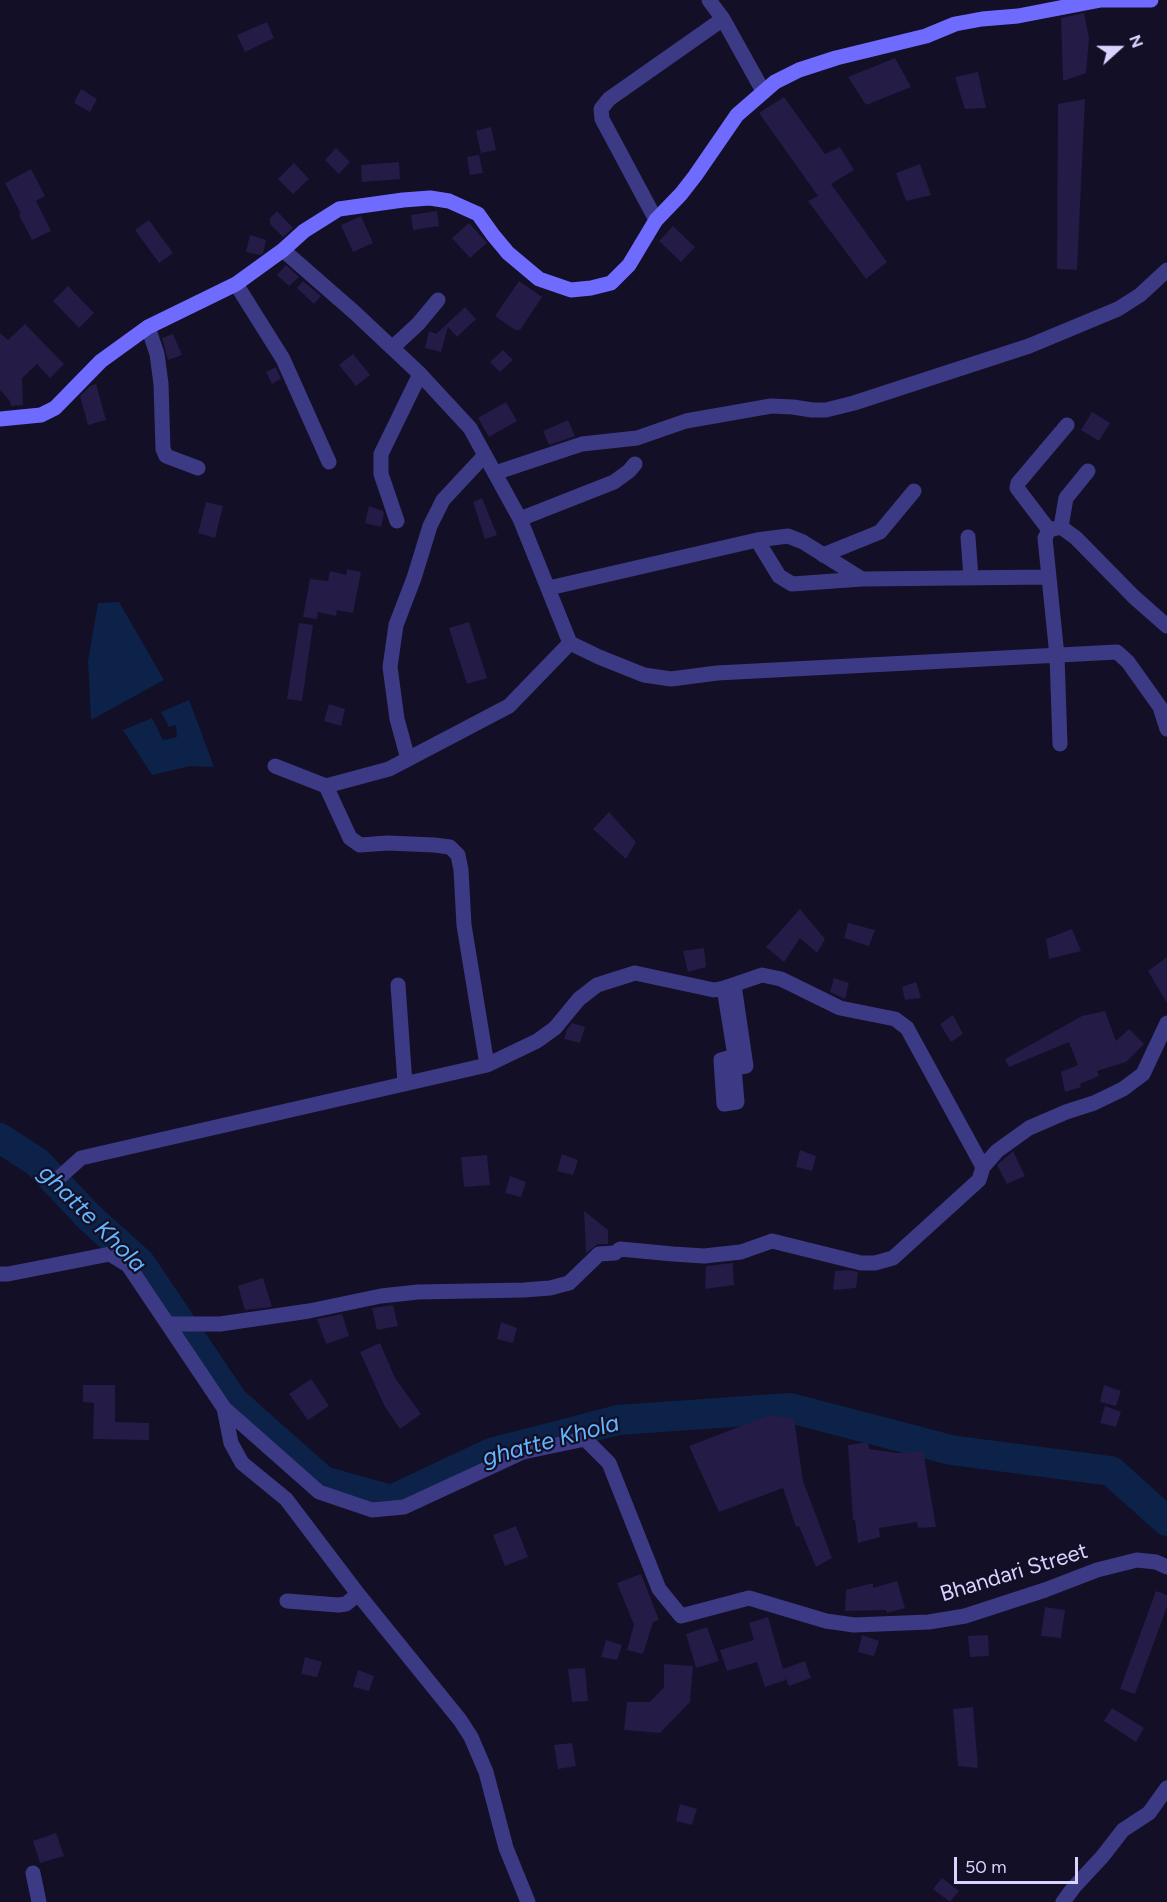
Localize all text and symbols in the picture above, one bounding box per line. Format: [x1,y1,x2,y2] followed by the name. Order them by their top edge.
[1089,18,1149,78] north arrow
[1125,32,1147,51] text: N
[32,1159,152,1279] water label: ghatte Khola
[479,1409,623,1473] water label: ghatte Khola
[937,1538,1091,1608] street label: Bhandari Street
[957,1845,1082,1883] scale bar
[965,1856,1007,1878] text: 50 m

